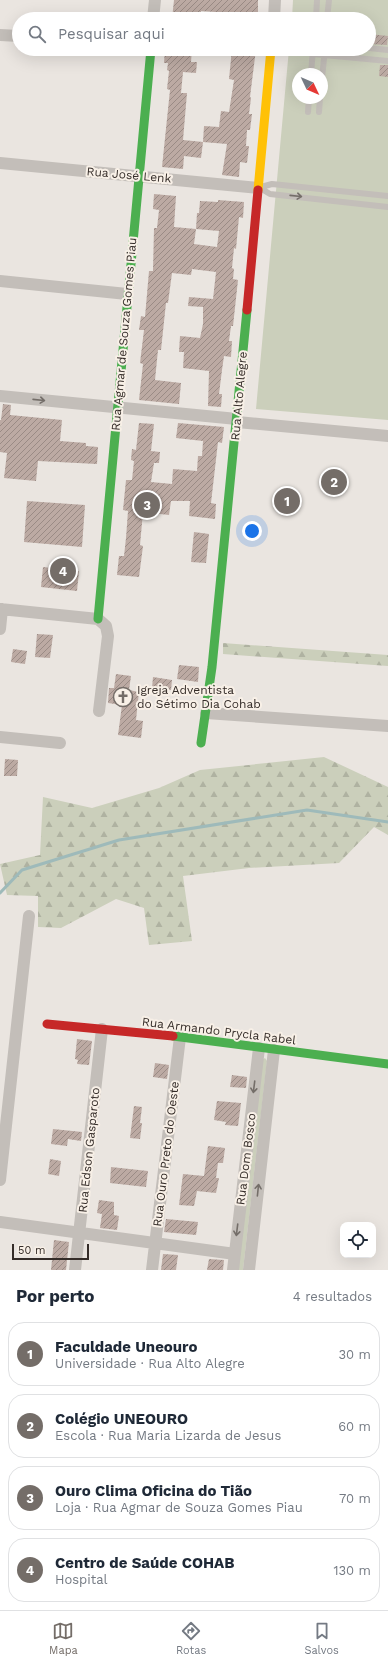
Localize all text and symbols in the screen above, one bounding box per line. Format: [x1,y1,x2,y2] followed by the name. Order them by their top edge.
[12,12,376,56] search box
[26,23,48,45] icon: search
[58,25,165,43] text: Pesquisar aqui
[292,68,328,104] north arrow
[86,164,172,186] street label: Rua José Lenk
[289,193,302,200] one-way arrow
[109,237,139,431] street label: Rua Agmar de Souza Gomes Piau
[228,351,250,441] street label: Rua Alto Alegre
[32,396,45,404] one-way arrow
[321,467,347,497] pin: 2
[274,486,300,516] pin: 1
[134,490,160,520] pin: 3
[242,521,262,541] your location
[50,556,76,586] pin: 4
[137,683,261,711] place label: Igreja Adventista do Sétimo Dia Cohab
[112,686,134,708] church icon: Igreja Adventista do Sétimo Dia Cohab
[141,1015,297,1047] street label: Rua Armando Prycla Rabel
[150,1080,182,1227] street label: Rua Ouro Preto do Oeste
[250,1080,258,1093] one-way arrow
[75,1087,103,1213] street label: Rua Edson Gasparoto
[233,1112,259,1206] street label: Rua Dom Bosco
[255,1183,262,1196] one-way arrow
[340,1222,376,1258] map controls
[340,1222,376,1258] button: locate
[234,1223,241,1236] one-way arrow
[12,1242,89,1261] scale bar
[18,1244,45,1257] text: 50 m
[16,1286,94,1306] text: Por perto
[293,1289,372,1304] text: 4 resultados
[55,1338,197,1356] text: Faculdade Uneouro
[27,1347,33,1362] text: 1
[339,1347,371,1362] text: 30 m
[55,1356,245,1371] text: Universidade · Rua Alto Alegre
[55,1410,188,1428] text: Colégio UNEOURO
[26,1419,34,1434] text: 2
[338,1419,371,1434] text: 60 m
[55,1428,281,1443] text: Escola · Rua Maria Lizarda de Jesus
[55,1482,252,1500] text: Ouro Clima Oficina do Tião
[26,1491,34,1506] text: 3
[339,1491,371,1506] text: 70 m
[55,1500,303,1515] text: Loja · Rua Agmar de Souza Gomes Piau
[55,1554,235,1572] text: Centro de Saúde COHAB
[26,1563,34,1578] text: 4
[333,1563,371,1578] text: 130 m
[55,1572,107,1587] text: Hospital
[49,1620,78,1657] tab: Mapa
[176,1620,206,1657] tab: Rotas
[304,1620,339,1657] tab: Salvos

